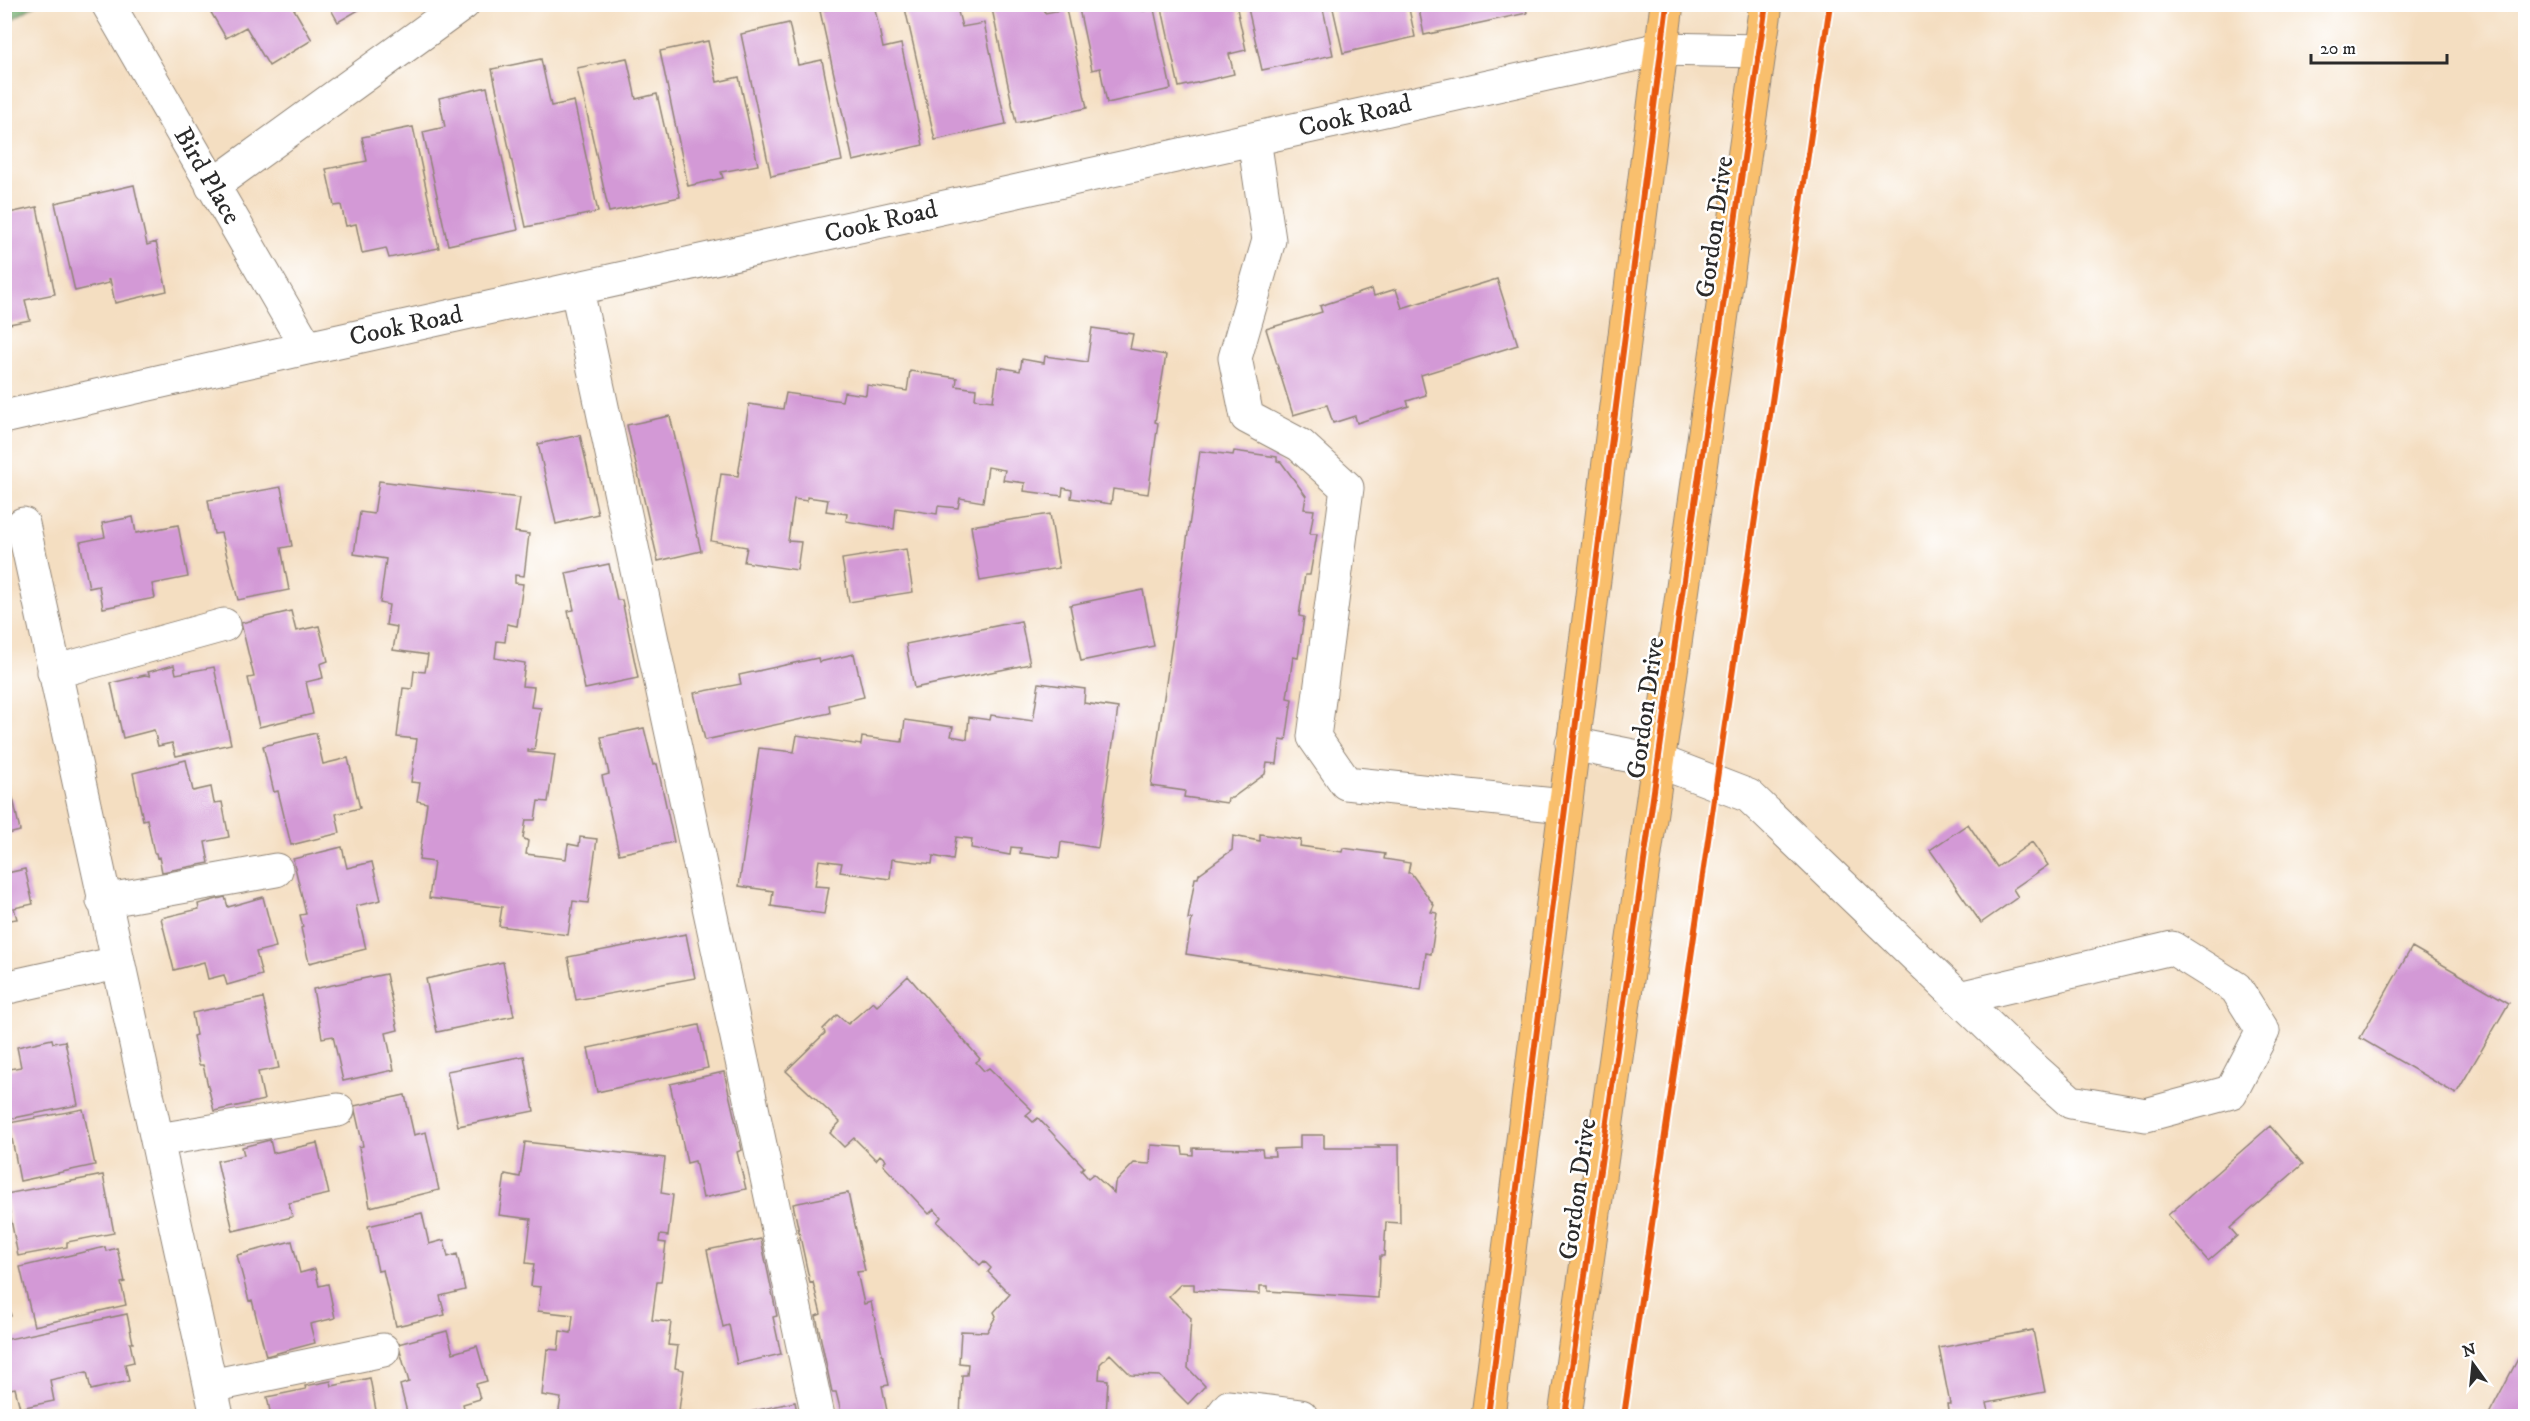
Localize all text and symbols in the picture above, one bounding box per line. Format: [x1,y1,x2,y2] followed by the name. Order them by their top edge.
[2311,27,2448,65] scale bar
[2320,38,2356,60] text: 20 m
[1295,87,1415,145] street label: Cook Road
[166,121,248,231] street label: Bird Place
[1689,154,1741,300] street label: Gordon Drive
[821,193,941,251] street label: Cook Road
[346,298,466,354] street label: Cook Road
[1620,635,1672,781] street label: Gordon Drive
[1552,1116,1604,1262] street label: Gordon Drive
[2443,1334,2503,1394] north arrow
[2460,1339,2478,1362] text: N

